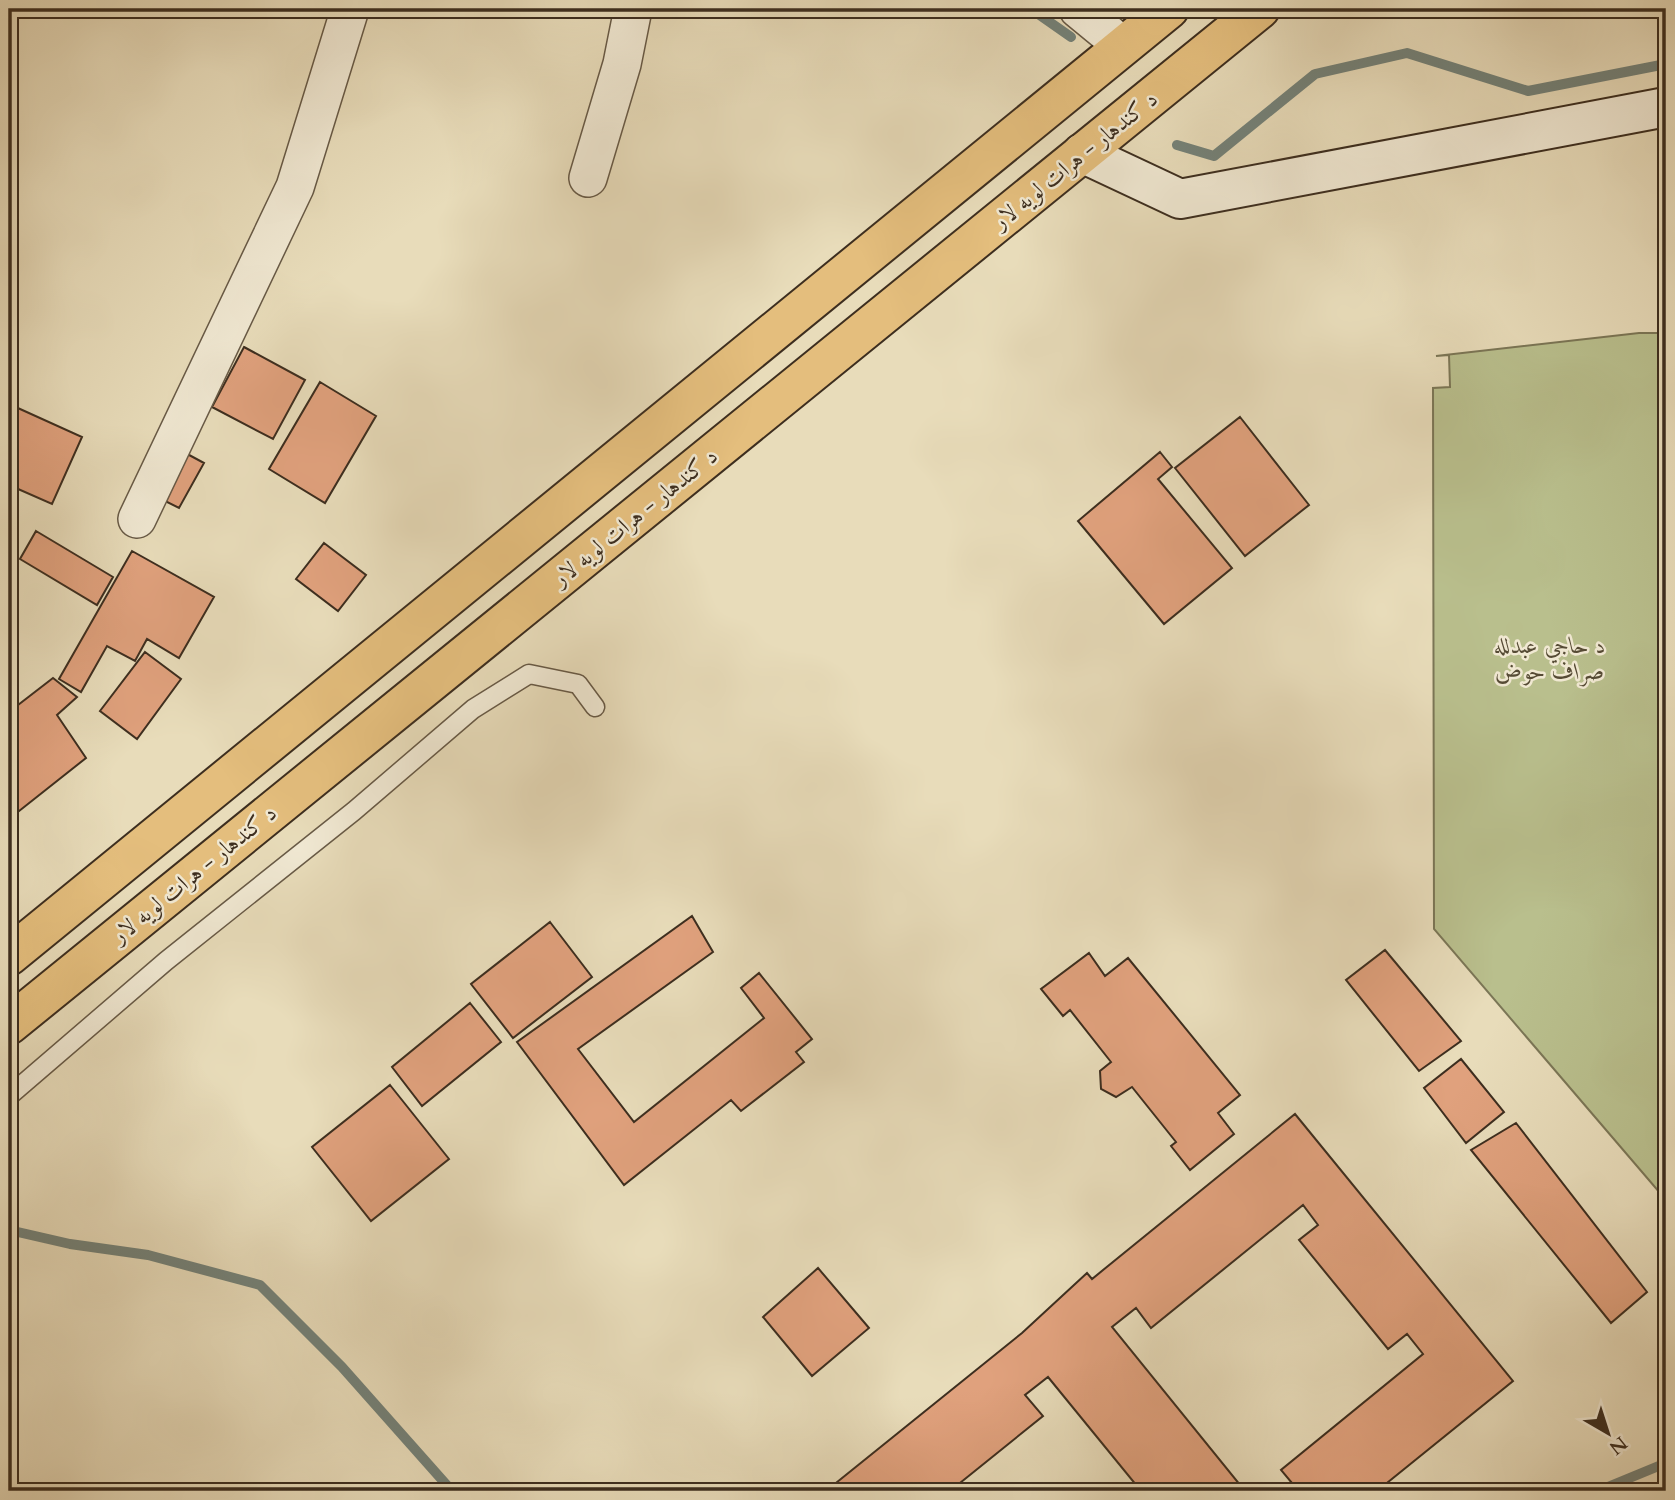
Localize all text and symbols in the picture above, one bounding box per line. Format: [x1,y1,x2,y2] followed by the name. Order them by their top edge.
[984,84,1164,238] street label: د کندهار - هرات لويه لار
[544,441,724,595] street label: د کندهار - هرات لويه لار
[1494,630,1606,687] park label: د حاجي عبدلله صراف حوض
[103,798,283,952] street label: د کندهار - هرات لويه لار
[1574,1398,1644,1468] north arrow
[1603,1430,1633,1461] text: N

